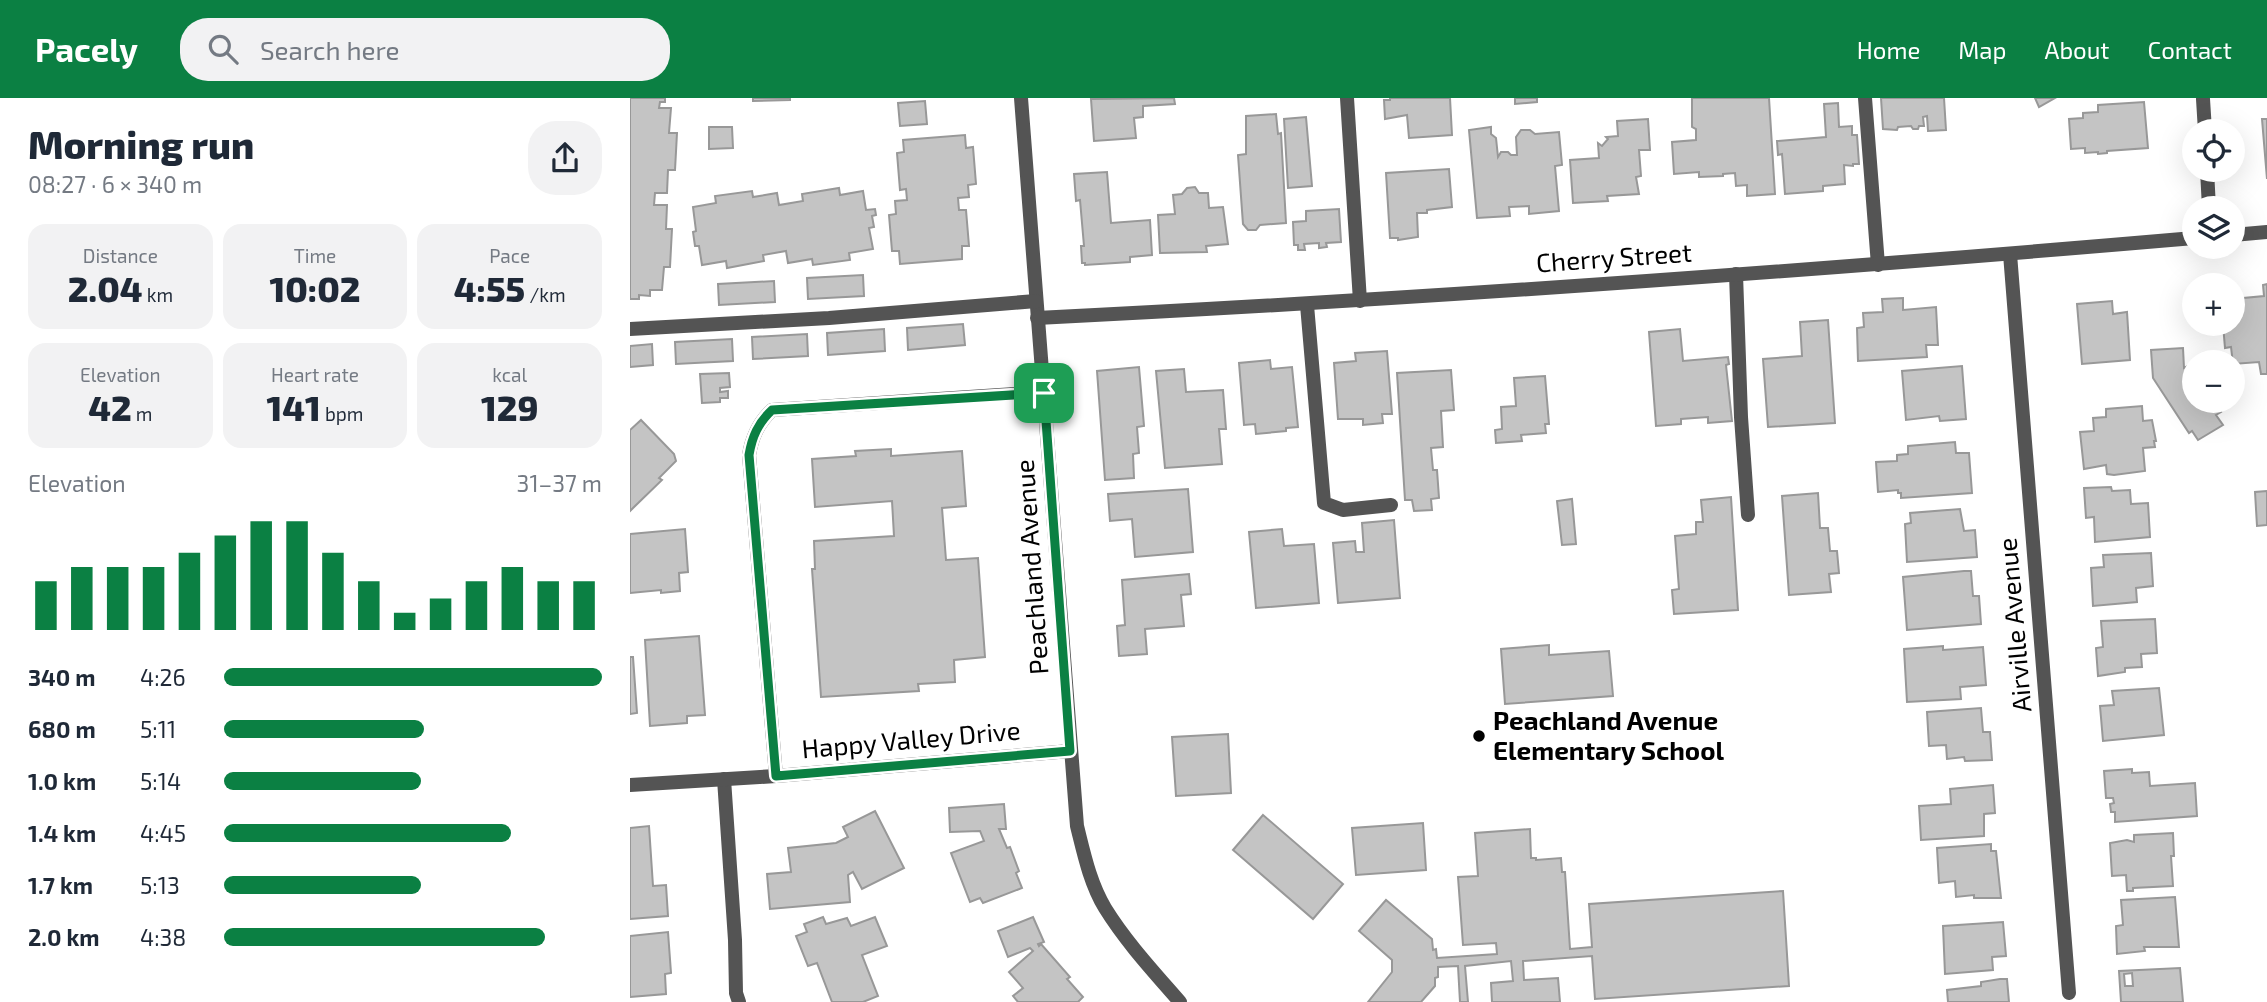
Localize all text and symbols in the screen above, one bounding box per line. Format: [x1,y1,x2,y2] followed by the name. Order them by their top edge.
[180,18,670,81] search box
[35,29,138,69] text: Pacely
[204,30,242,68] icon: search
[260,34,400,65] text: Search here
[1857,35,1920,64] text: Home
[1958,35,2006,64] text: Map
[2044,35,2110,64] text: About
[2148,35,2232,64] text: Contact
[2182,119,2245,413] map controls
[2182,119,2245,182] button: locate
[28,121,254,167] text: Morning run
[528,121,602,195] button: share
[28,170,202,198] text: 08:27 · 6 × 340 m
[2182,196,2245,259] button: layers
[1535,236,1693,277] street label: Cherry Street
[83,244,158,267] text: Distance
[294,244,336,267] text: Time
[489,244,530,267] text: Pace
[68,267,142,309] text: 2.04
[269,267,361,309] text: 10:02
[454,267,525,309] text: 4:55
[2182,273,2245,336] button: +
[142,283,173,306] text: km
[525,283,566,306] text: /km
[2182,350,2245,413] button: −
[80,363,161,386] text: Elevation
[271,363,359,386] text: Heart rate
[492,363,527,386] text: kcal
[1014,363,1074,423] pin
[1025,374,1063,412] icon: arrive
[88,386,132,428] text: 42
[266,386,321,428] text: 141
[481,386,538,428] text: 129
[132,402,152,425] text: m
[321,402,364,425] text: bpm
[1008,459,1053,676] street label: Peachland Avenue
[28,469,126,497] text: Elevation
[517,469,602,497] text: 31–37 m
[1990,537,2037,714] street label: Airville Avenue
[28,663,95,691] text: 340 m
[140,663,186,691] text: 4:26
[1493,704,1725,766] place label: Peachland Avenue Elementary School
[800,714,1022,764] street label: Happy Valley Drive
[28,715,96,743] text: 680 m
[140,715,176,743] text: 5:11
[1471,728,1487,744] marker: Peachland Avenue Elementary School
[28,767,96,795] text: 1.0 km
[140,767,181,795] text: 5:14
[28,819,96,847] text: 1.4 km
[140,819,186,847] text: 4:45
[28,871,93,899] text: 1.7 km
[140,871,180,899] text: 5:13
[28,923,100,951] text: 2.0 km
[140,923,186,951] text: 4:38

